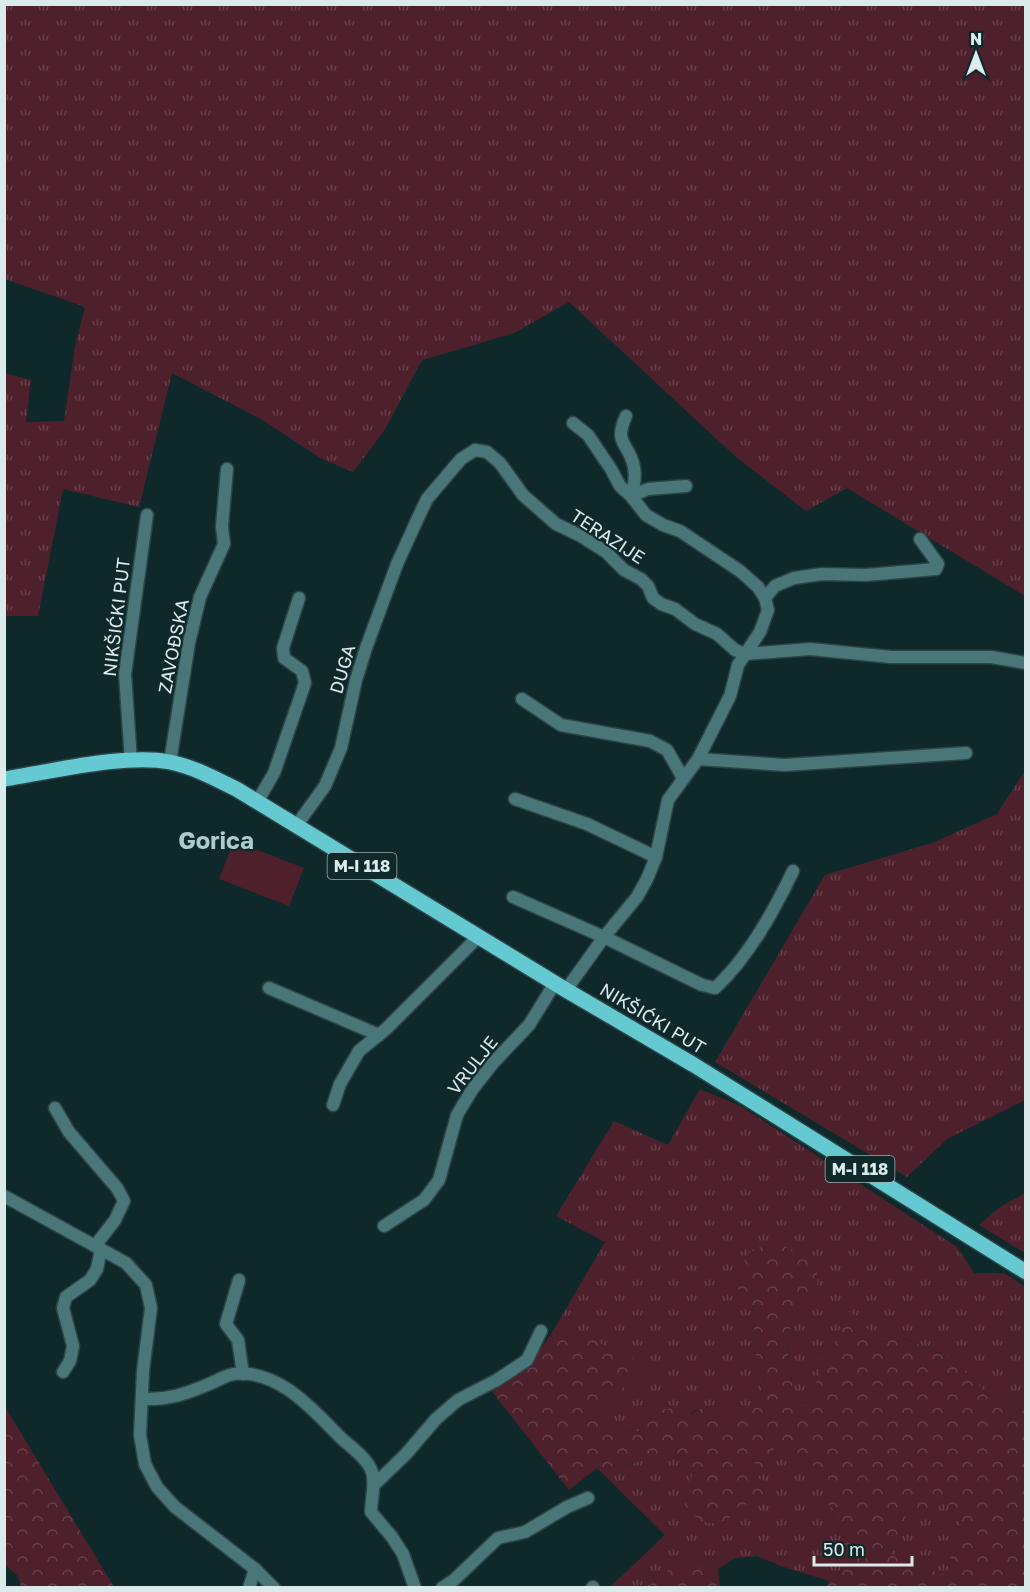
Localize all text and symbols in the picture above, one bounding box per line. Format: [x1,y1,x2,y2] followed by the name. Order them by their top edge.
[946,24,1006,84] north arrow
[970,29,982,49] text: N
[567,504,649,568] street label: TERAZIJE
[98,556,134,678] street label: NIKŠIĆKI PUT
[153,597,193,695] street label: ZAVOĐSKA
[325,642,359,696] street label: DUGA
[178,825,254,854] district label: Gorica
[328,853,397,879] road number: M-I 118
[596,978,710,1058] street label: NIKŠIĆKI PUT
[442,1031,502,1099] street label: VRULJE
[826,1156,894,1182] road number: M-I 118
[814,1529,912,1567] scale bar
[823,1538,865,1560] text: 50 m

